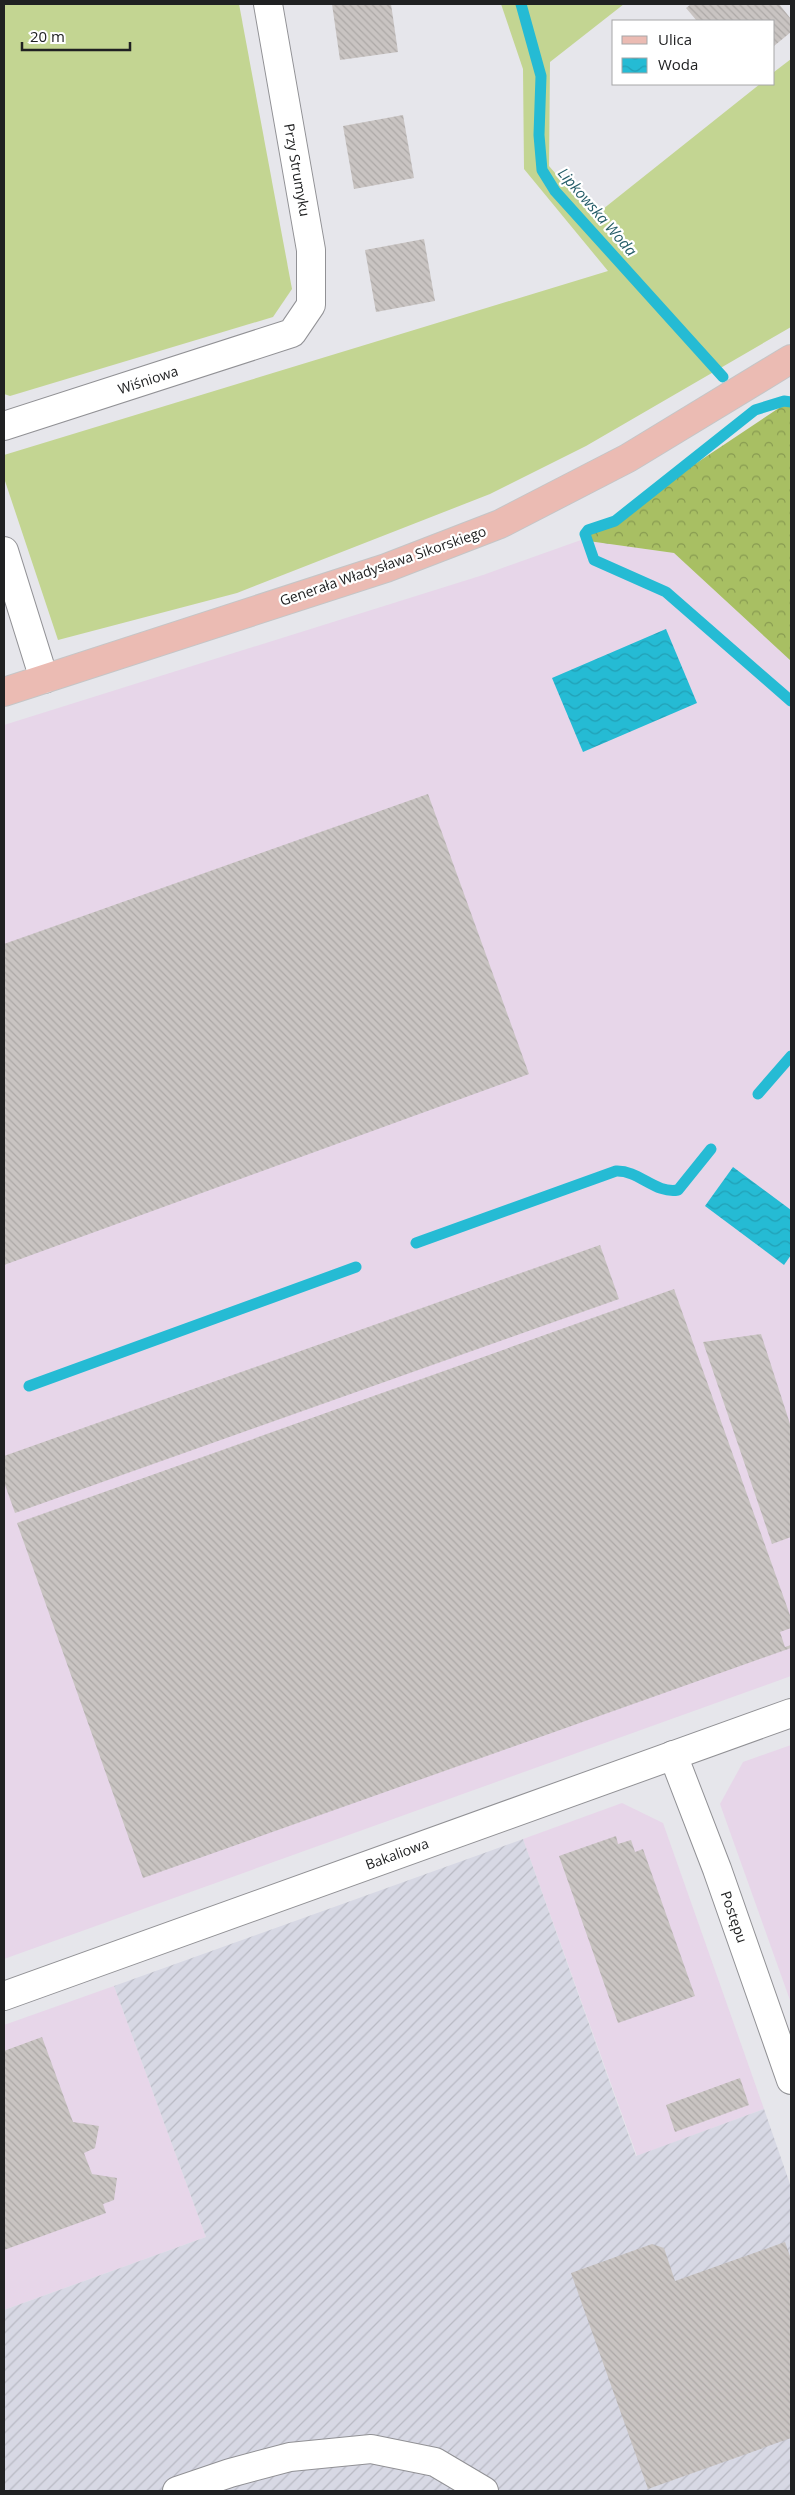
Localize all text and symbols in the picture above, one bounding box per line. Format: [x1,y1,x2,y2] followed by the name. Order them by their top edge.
[22,20,130,52] scale bar
[612,20,775,85] legend
[30,26,65,46] text: 20 m
[658,29,692,49] text: Ulica
[658,54,698,74] text: Woda
[280,122,315,218] street label: Przy Strumyku
[554,163,642,260] water label: Lipkowska Woda
[115,361,180,398] street label: Wiśniowa
[277,521,489,610] street label: Generała Władysława Sikorskiego
[363,1833,431,1874] street label: Bakaliowa
[717,1888,752,1945] street label: Postępu

